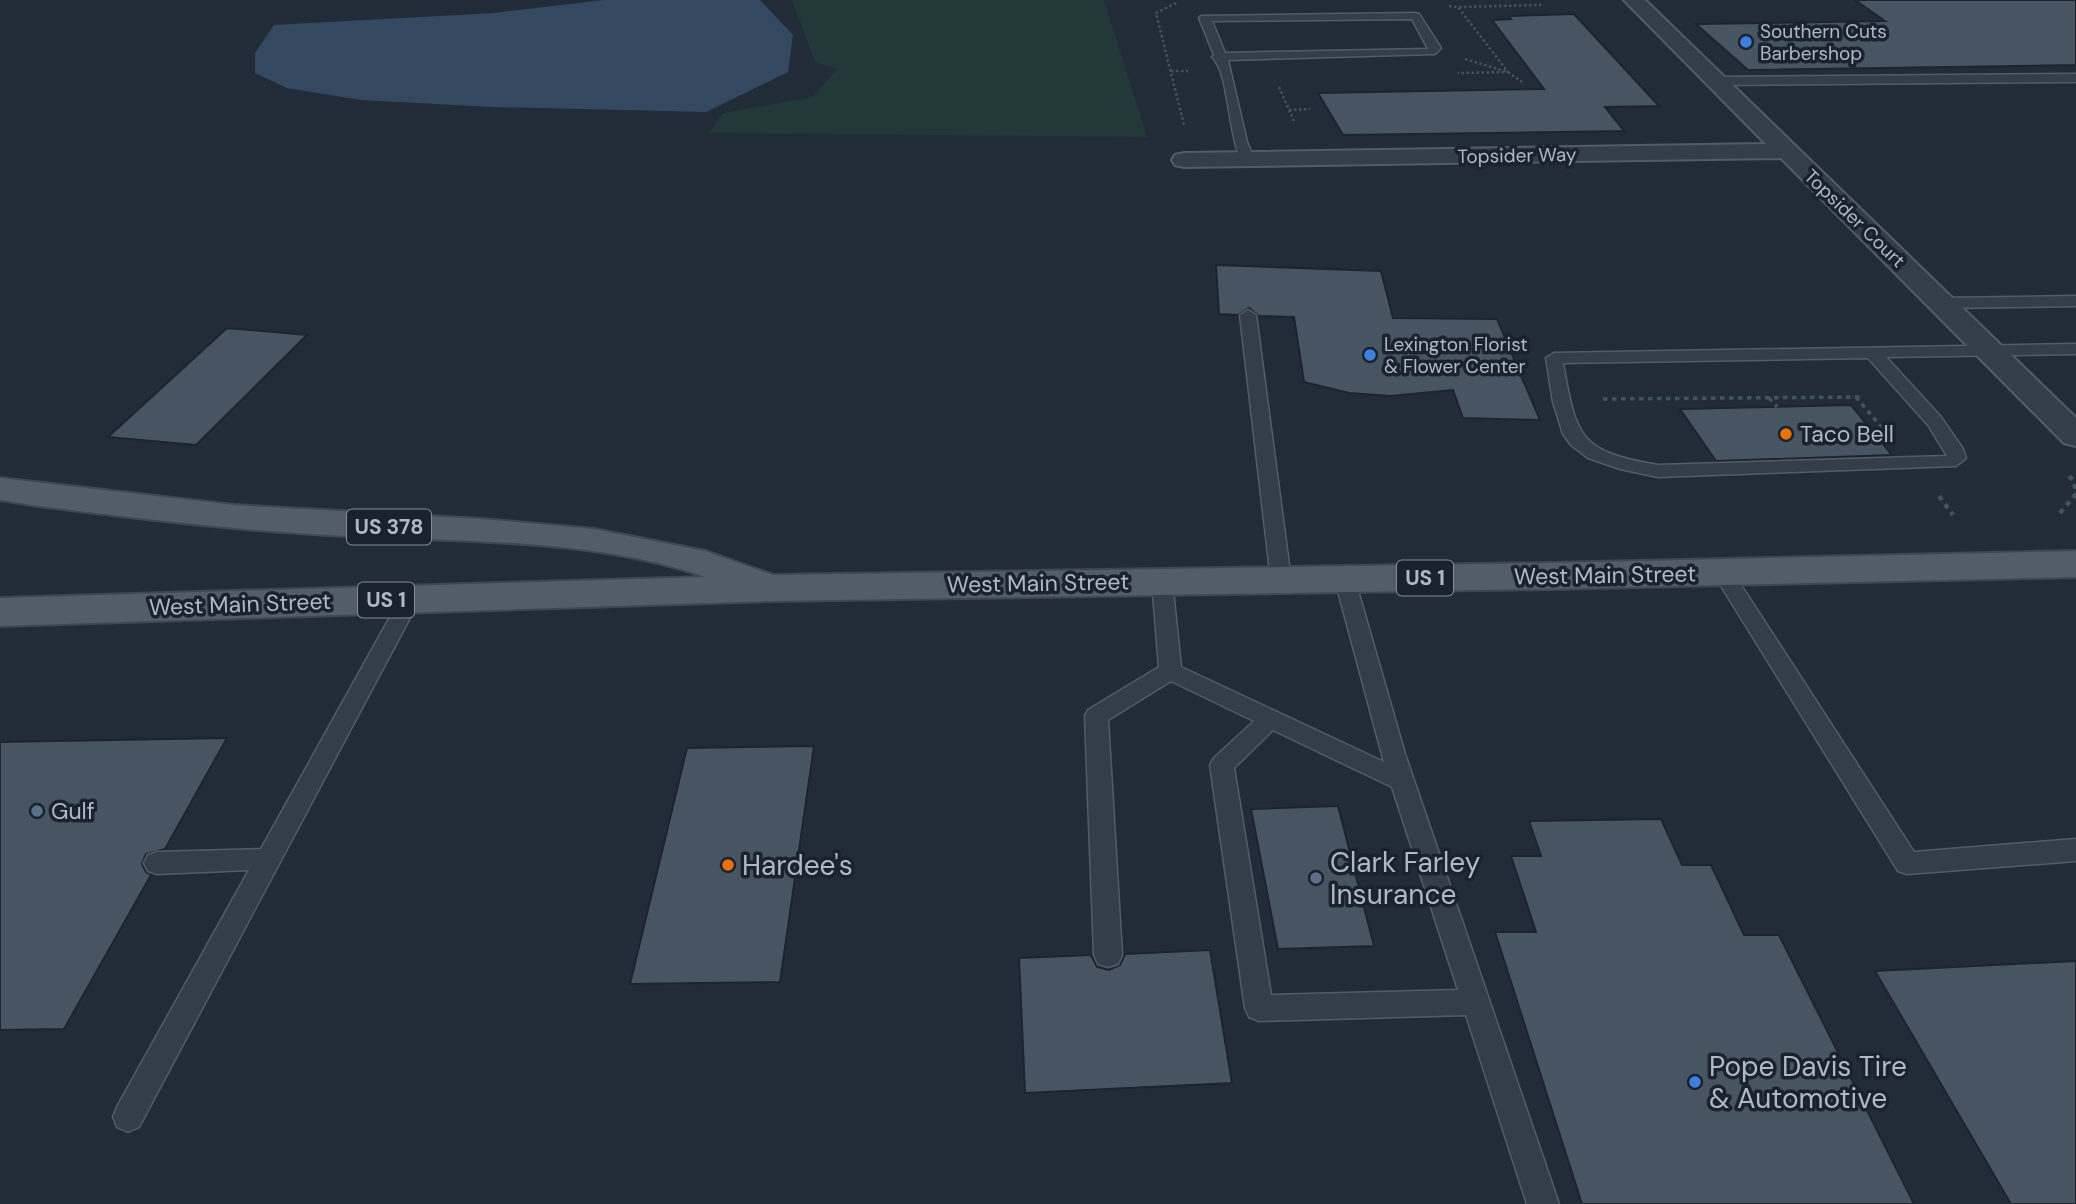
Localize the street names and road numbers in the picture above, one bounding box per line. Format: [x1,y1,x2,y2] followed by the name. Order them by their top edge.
[1457,142,1577,169] street label: Topsider Way
[1799,164,1911,273] street label: Topsider Court
[347,510,431,544] road number: US 378
[1514,558,1696,592] street label: West Main Street
[1397,560,1453,596] road number: US 1
[947,566,1129,600] street label: West Main Street
[358,582,414,618] road number: US 1
[148,586,332,622] street label: West Main Street

